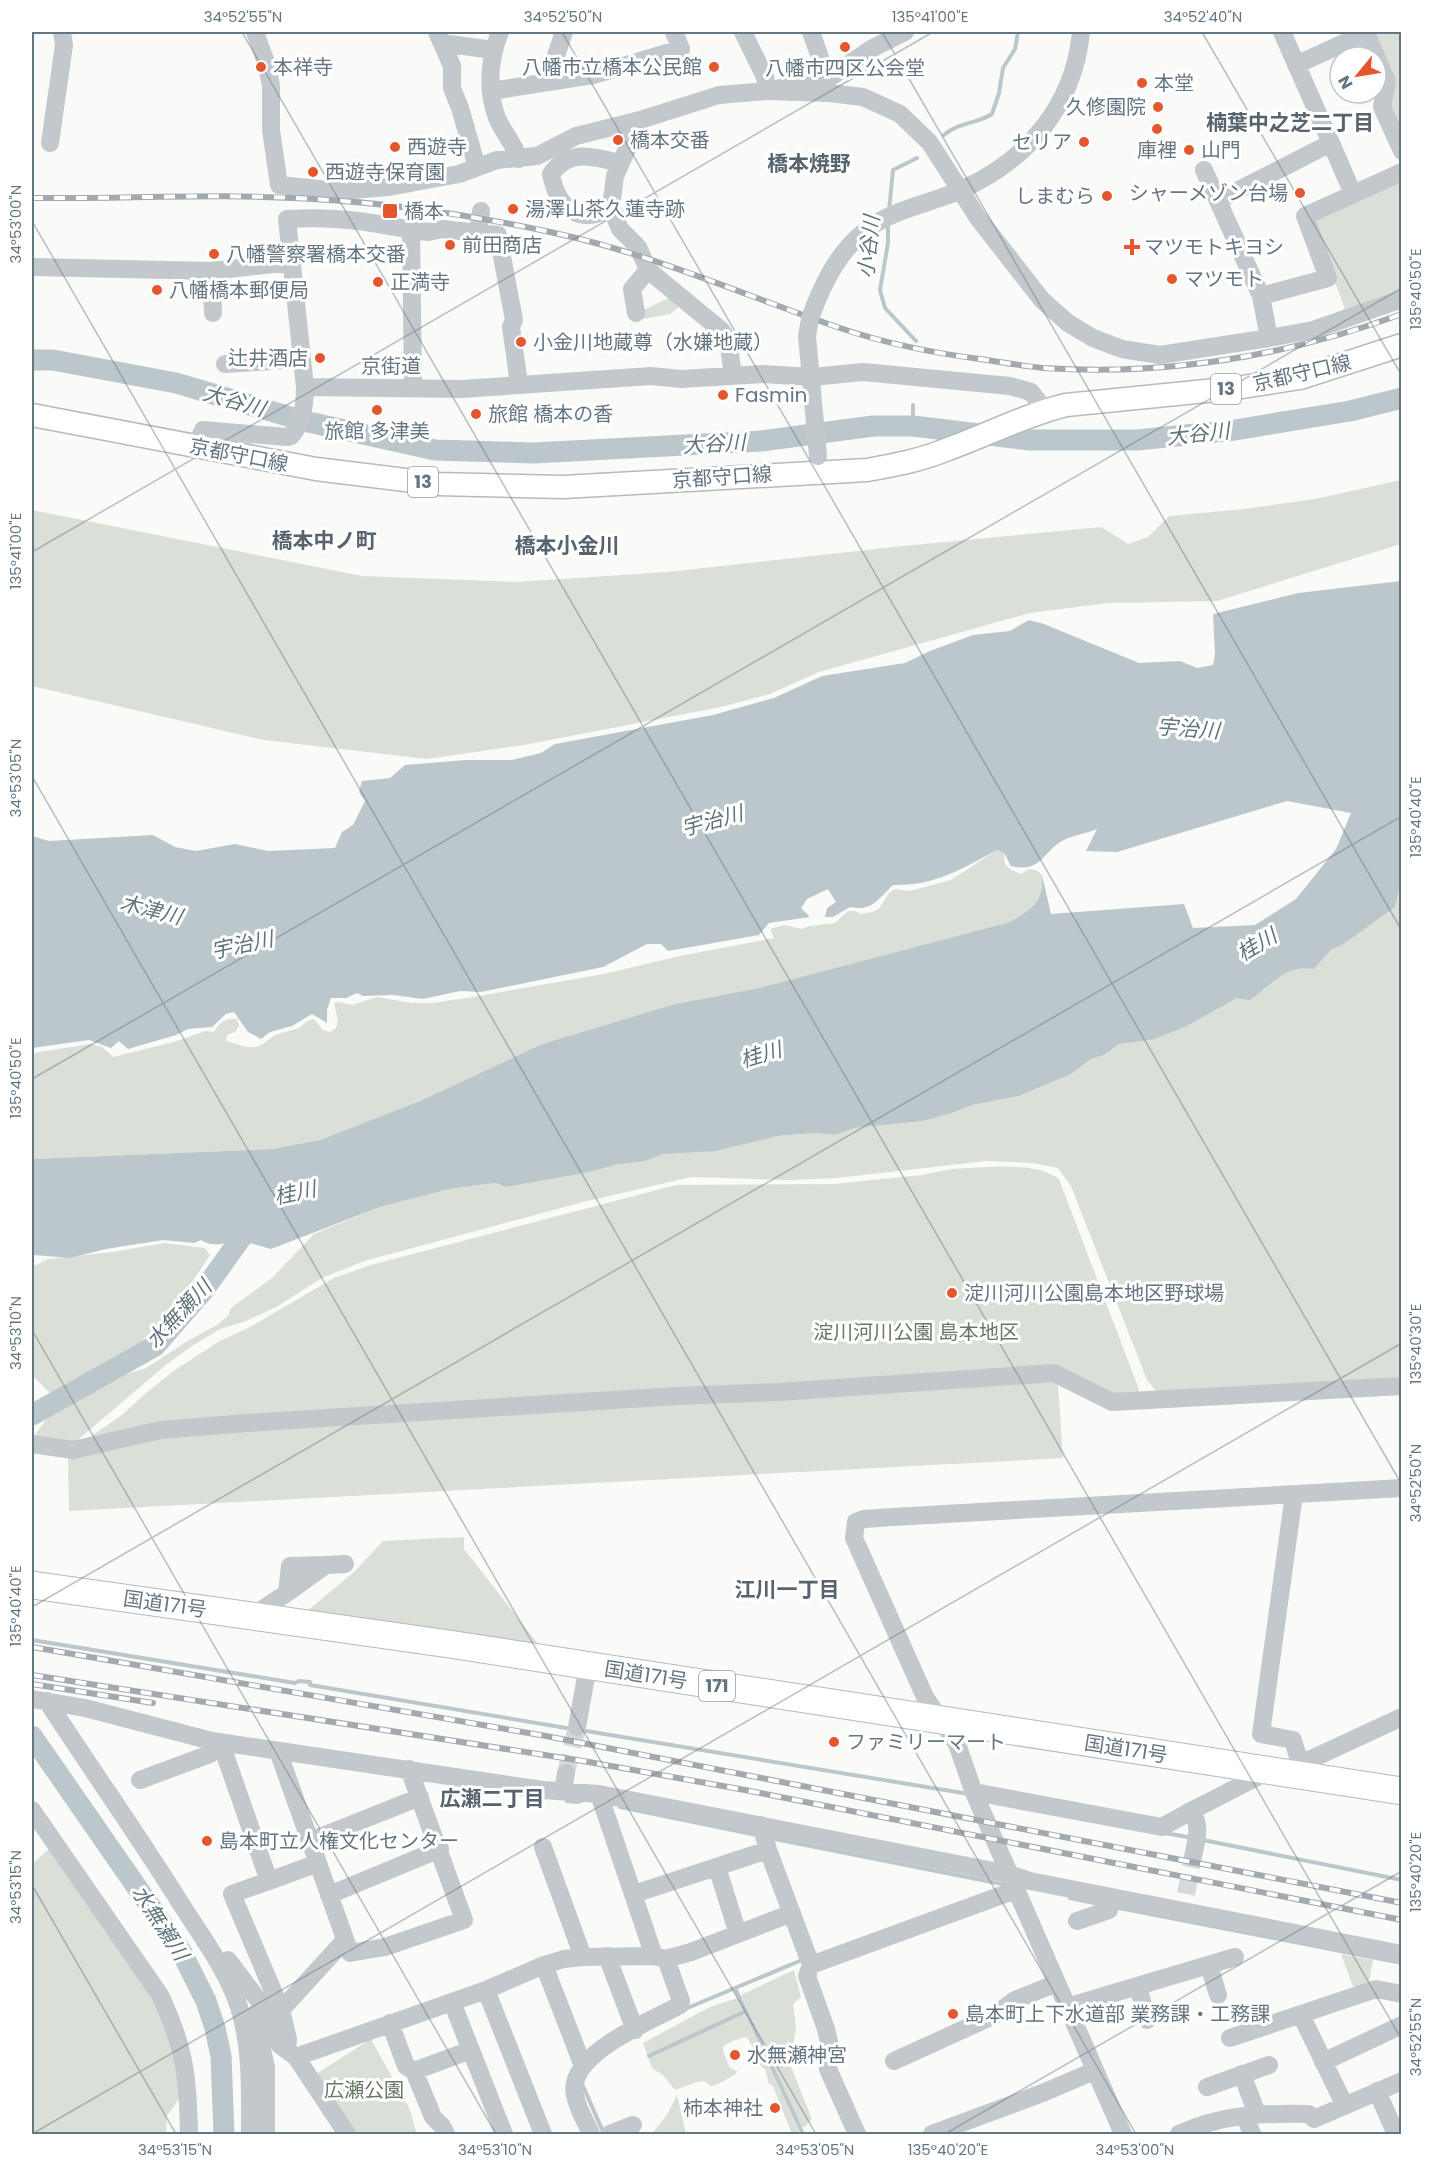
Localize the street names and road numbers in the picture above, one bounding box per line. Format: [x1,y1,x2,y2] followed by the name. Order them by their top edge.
[1250,348,1354,398] street label: 京都守口線
[361,352,421,380] street label: 京街道
[1211,374,1241,404] road number: 13
[187,432,291,478] street label: 京都守口線
[671,460,773,494] street label: 京都守口線
[408,467,438,497] road number: 13
[122,1584,208,1624] street label: 国道171号
[602,1655,690,1695] street label: 国道171号
[699,1671,735,1701] road number: 171
[1082,1729,1170,1769] street label: 国道171号

